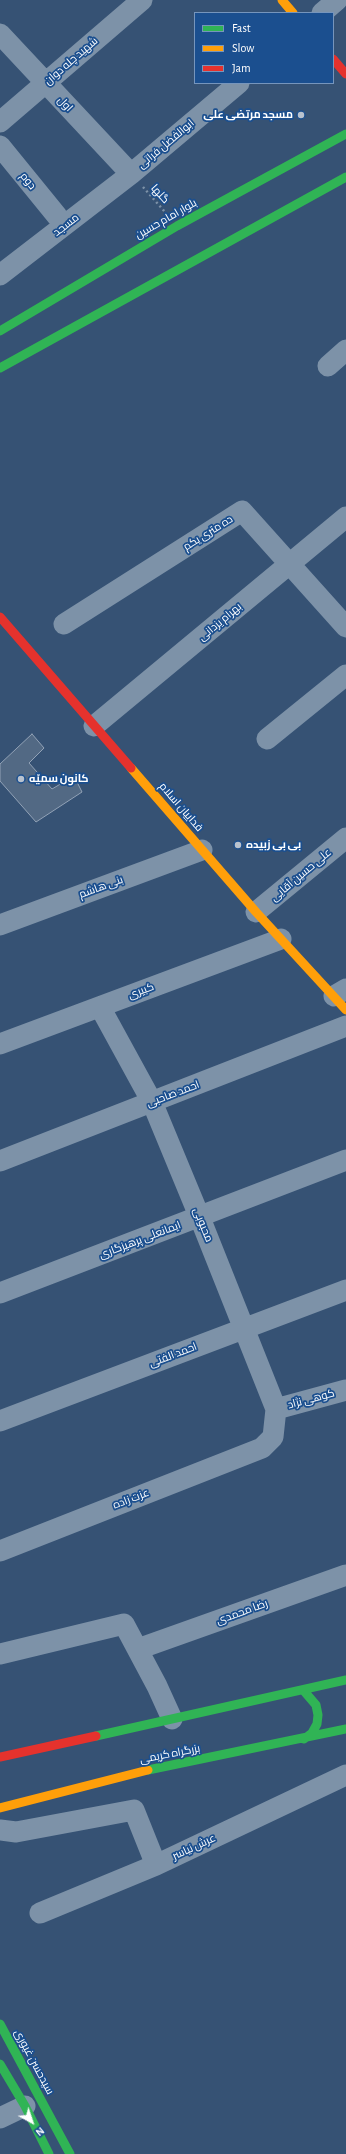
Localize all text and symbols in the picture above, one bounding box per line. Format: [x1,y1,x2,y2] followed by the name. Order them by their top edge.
[194,12,334,84] legend
[232,22,251,34] text: Fast
[42,34,100,88] street label: شهید چله دوان
[232,42,254,54] text: Slow
[232,62,251,74] text: Jam
[55,94,75,114] street label: اول
[203,108,293,122] place label: مسجد مرتضی علی
[296,110,306,120] marker: مسجد مرتضی علی
[135,117,197,171] street label: ابوالفضل فراتی
[17,170,39,192] street label: دوم
[148,182,172,206] street label: گلها
[133,196,199,242] street label: بلوار امام حسین
[50,211,82,239] street label: مسجد
[181,513,235,553] street label: ده متری یکم
[196,600,244,644] street label: بهرام یزدانی
[29,772,89,786] place label: کانون سمیّه
[16,774,26,784] marker: کانون سمیّه
[156,780,206,834] street label: فداییان اسلام
[246,838,301,852] place label: بی بی زبیده
[233,840,243,850] marker: بی بی زبیده
[268,846,334,904] street label: علی حسین آقایی
[77,873,125,901] street label: بنی هاشم
[126,980,156,1002] street label: کبیری
[145,1078,201,1110] street label: احمد صاحبی
[190,1206,216,1244] street label: محبوبی
[97,1218,183,1262] street label: ایمانعلی پرهیزگاری
[147,1340,199,1370] street label: احمد الفتی
[286,1386,336,1412] street label: کوهی نژاد
[111,1486,151,1512] street label: عزت زاده
[214,1597,270,1627] street label: رضا محمدی
[139,1742,201,1766] street label: بزرگراه کریمی
[170,1831,218,1863] street label: عرش نیاسر
[11,2027,57,2097] street label: سیدحسن غیوری
[12,2102,52,2142] north arrow
[34,2125,47,2138] text: N

